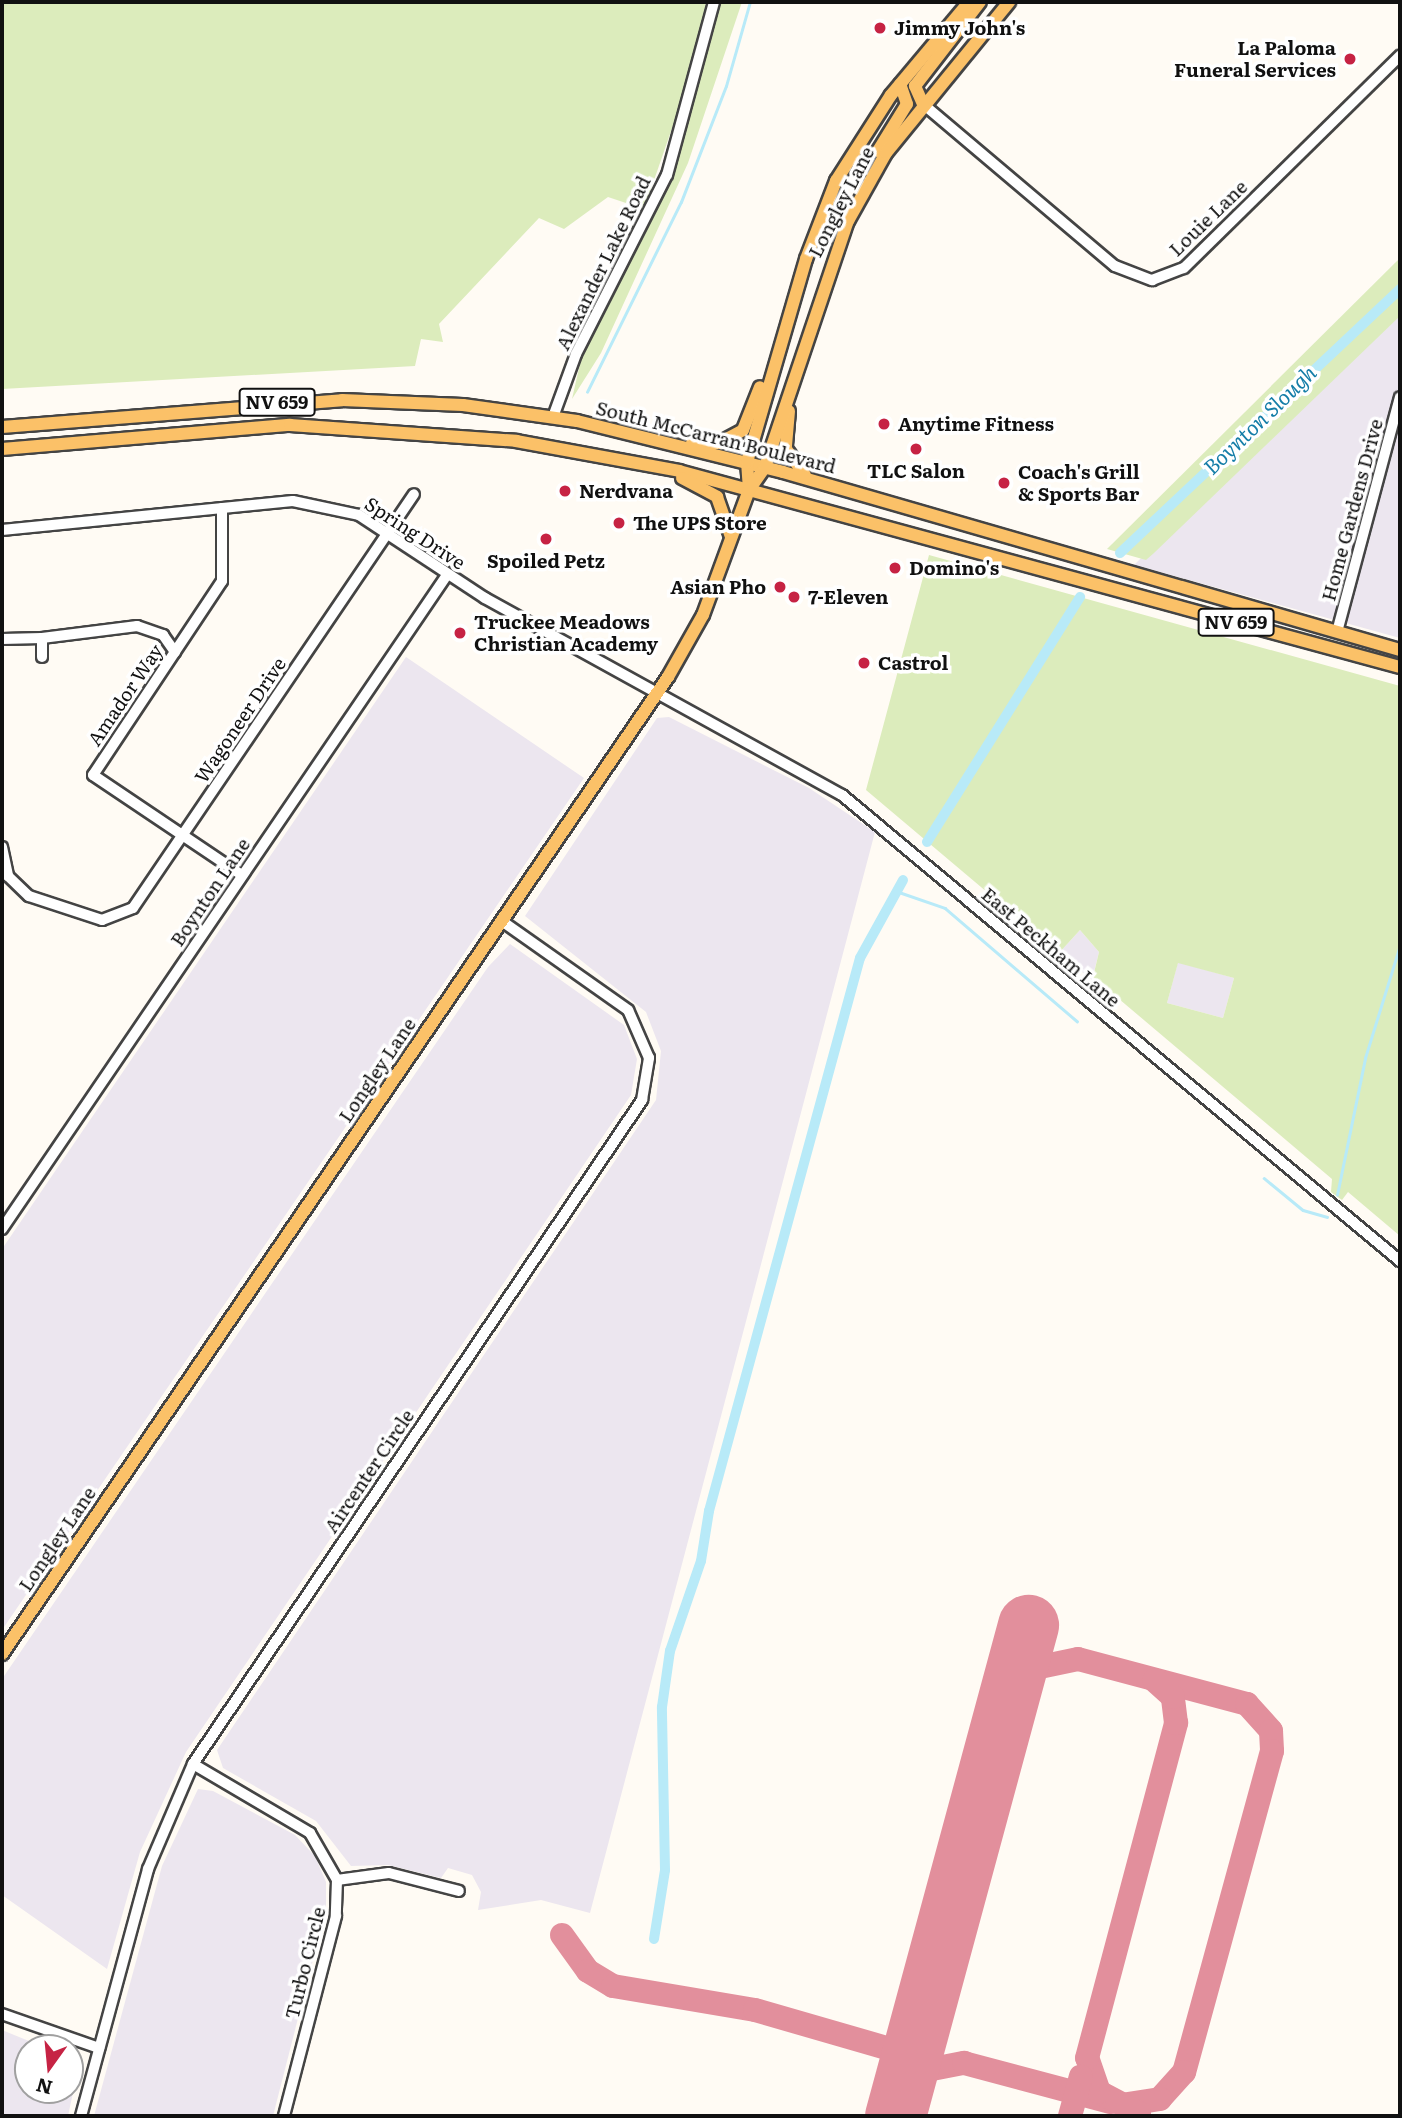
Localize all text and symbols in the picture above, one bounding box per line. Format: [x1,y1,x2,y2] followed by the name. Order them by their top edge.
[894,17,1025,39] place label: Jimmy John's
[872,20,888,36] marker: Jimmy John's
[1174,37,1336,81] place label: La Paloma Funeral Services
[1342,51,1358,67] marker: La Paloma Funeral Services
[803,143,879,261] street label: Longley Lane
[551,172,655,354] street label: Alexander Lake Road
[1164,175,1252,261] street label: Louie Lane
[1198,359,1320,479] water label: Boynton Slough
[238,388,316,416] road number: NV 659
[594,396,838,478] street label: South McCarran Boulevard
[898,413,1054,435] place label: Anytime Fitness
[876,416,892,432] marker: Anytime Fitness
[1317,416,1387,604] street label: Home Gardens Drive
[908,441,924,457] marker: TLC Salon
[867,460,965,482] place label: TLC Salon
[1018,461,1140,505] place label: Coach's Grill & Sports Bar
[996,475,1012,491] marker: Coach's Grill & Sports Bar
[579,480,673,502] place label: Nerdvana
[557,483,573,499] marker: Nerdvana
[361,492,469,574] street label: Spring Drive
[633,512,767,534] place label: The UPS Store
[611,515,627,531] marker: The UPS Store
[538,531,554,547] marker: Spoiled Petz
[487,550,605,572] place label: Spoiled Petz
[909,557,999,579] place label: Domino's
[887,560,903,576] marker: Domino's
[670,576,766,598] place label: Asian Pho
[772,579,788,595] marker: Asian Pho
[808,586,889,608] place label: 7-Eleven
[786,589,802,605] marker: 7-Eleven
[1198,608,1274,636] road number: NV 659
[474,611,658,655] place label: Truckee Meadows Christian Academy
[452,625,468,641] marker: Truckee Meadows Christian Academy
[83,640,167,750] street label: Amador Way
[878,652,948,674] place label: Castrol
[190,653,290,787] street label: Wagoneer Drive
[856,655,872,671] marker: Castrol
[165,834,255,950] street label: Boynton Lane
[977,882,1125,1012] street label: East Peckham Lane
[334,1013,420,1127] street label: Longley Lane
[319,1405,419,1537] street label: Aircenter Circle
[14,1482,100,1596] street label: Longley Lane
[280,1905,330,2021] street label: Turbo Circle
[14,2034,84,2104] north arrow
[33,2072,55,2103] text: N

